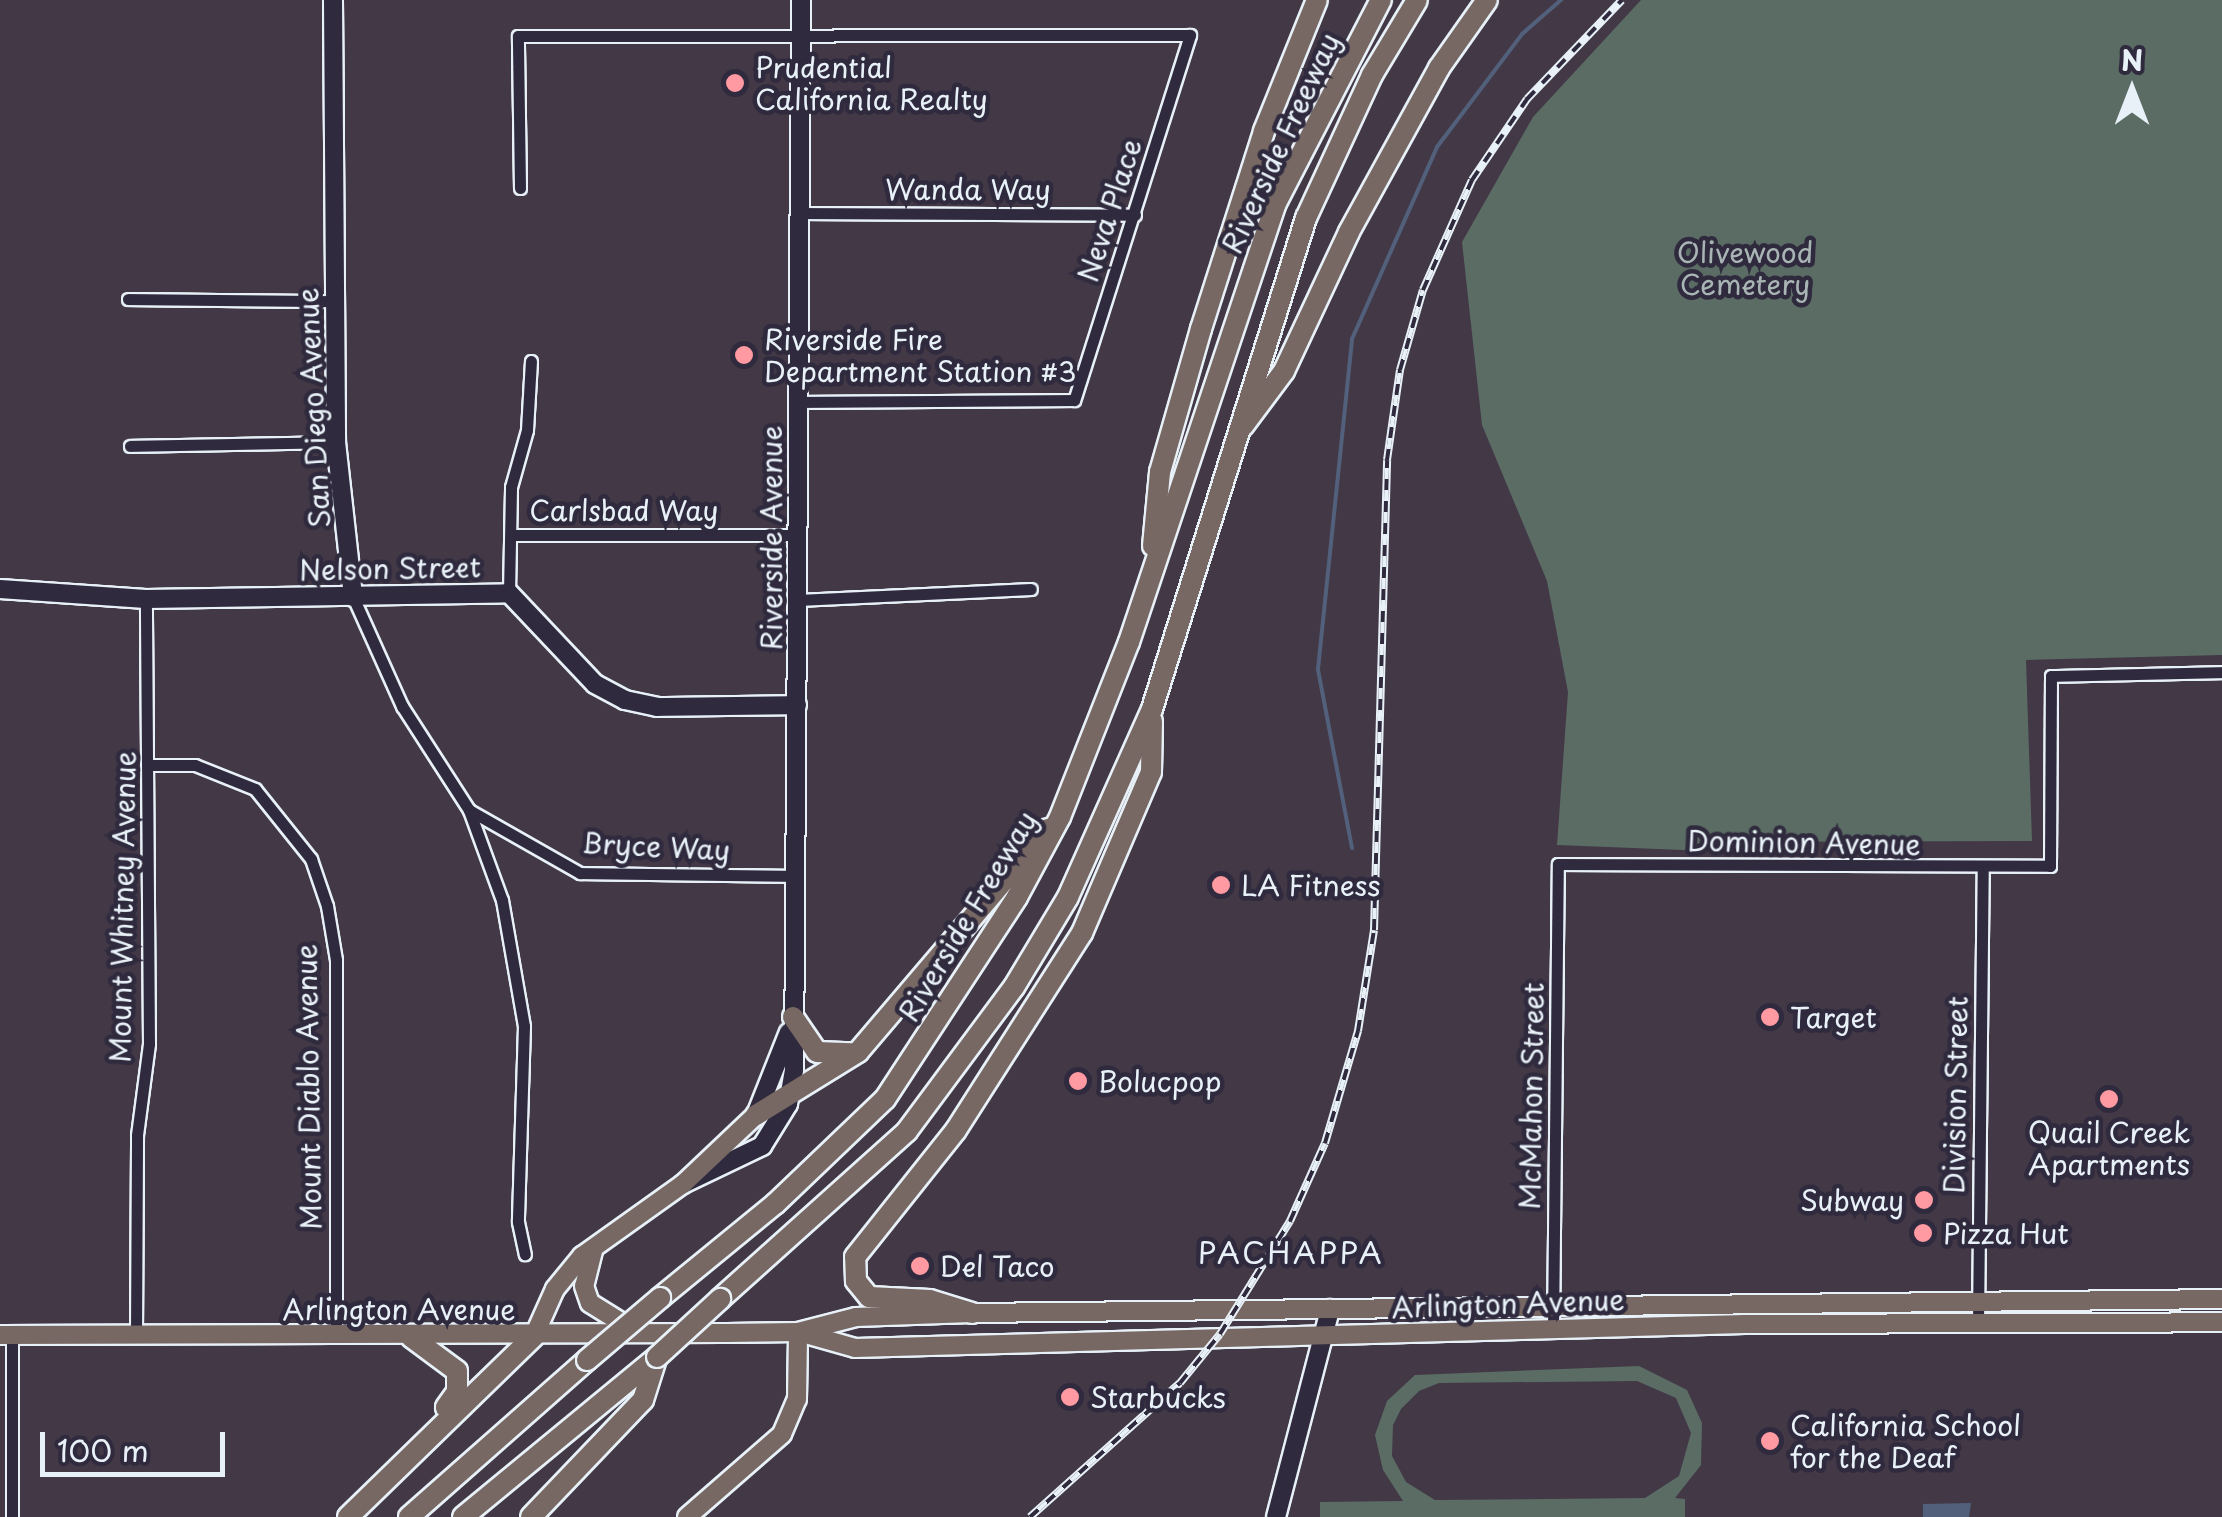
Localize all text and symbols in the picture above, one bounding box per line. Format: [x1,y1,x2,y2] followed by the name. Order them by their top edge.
[1214,26,1346,260] street label: Riverside Freeway
[2121,38,2143,81] text: N
[2082,40,2182,140] north arrow
[755,50,986,116] place label: Prudential California Realty
[724,72,746,94] marker: Prudential California Realty
[1070,134,1148,286] street label: Neva Place
[886,172,1050,206] street label: Wanda Way
[1677,235,1813,301] park label: Olivewood Cemetery
[290,287,336,529] street label: San Diego Avenue
[764,322,1077,388] place label: Riverside Fire Department Station #3
[733,344,755,366] marker: Riverside Fire Department Station #3
[754,426,788,650] street label: Riverside Avenue
[529,493,719,527] street label: Carlsbad Way
[299,550,481,586] street label: Nelson Street
[102,751,142,1063] street label: Mount Whitney Avenue
[890,804,1044,1028] street label: Riverside Freeway
[1687,823,1921,861] street label: Dominion Avenue
[581,825,731,867] street label: Bryce Way
[1241,868,1378,902] place label: LA Fitness
[1210,874,1232,896] marker: LA Fitness
[289,944,327,1230] street label: Mount Diablo Avenue
[1512,982,1550,1210] street label: McMahon Street
[1936,996,1974,1194] street label: Division Street
[1790,1000,1877,1034] place label: Target
[1759,1006,1781,1028] marker: Target
[1098,1064,1221,1098] place label: Bolucpop
[1067,1070,1089,1092] marker: Bolucpop
[2098,1088,2120,1110] marker: Quail Creek Apartments
[2027,1115,2191,1181] place label: Quail Creek Apartments
[1800,1183,1904,1217] place label: Subway
[1913,1189,1935,1211] marker: Subway
[1943,1216,2070,1250] place label: Pizza Hut
[1912,1222,1934,1244] marker: Pizza Hut
[1198,1234,1384,1270] district label: PACHAPPA
[940,1249,1056,1283] place label: Del Taco
[909,1255,931,1277] marker: Del Taco
[1392,1282,1624,1324] street label: Arlington Avenue
[284,1292,514,1326] street label: Arlington Avenue
[1090,1380,1226,1414] place label: Starbucks
[1059,1386,1081,1408] marker: Starbucks
[1790,1408,2021,1474] place label: California School for the Deaf
[45,1412,230,1474] scale bar
[57,1427,149,1472] text: 100 m
[1759,1430,1781,1452] marker: California School for the Deaf

